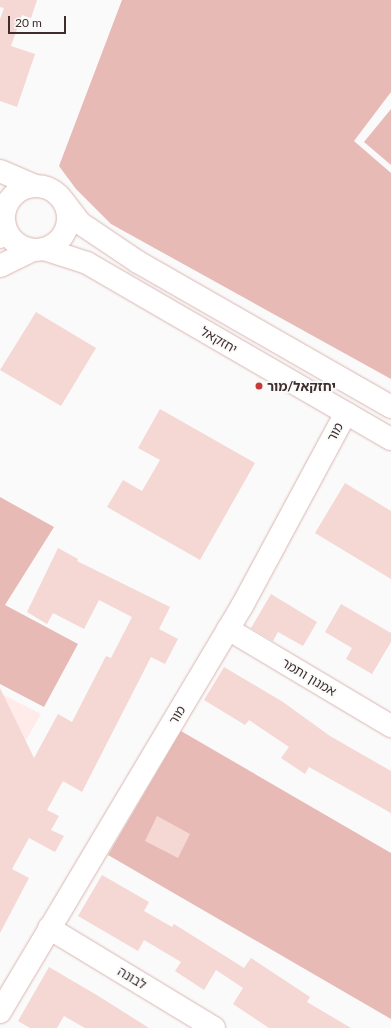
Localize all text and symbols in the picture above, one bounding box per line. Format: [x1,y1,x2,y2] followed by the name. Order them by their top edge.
[10,8,68,34] scale bar
[15,15,42,30] text: 20 m
[198,323,240,357] street label: יחזקאל
[267,378,336,394] place label: יחזקאל/מור
[254,381,264,391] marker: יחזקאל/מור
[324,420,346,444] street label: מור
[279,655,339,699] street label: אמנון ותמר
[165,703,189,727] street label: מור
[115,963,149,993] street label: לבונה

